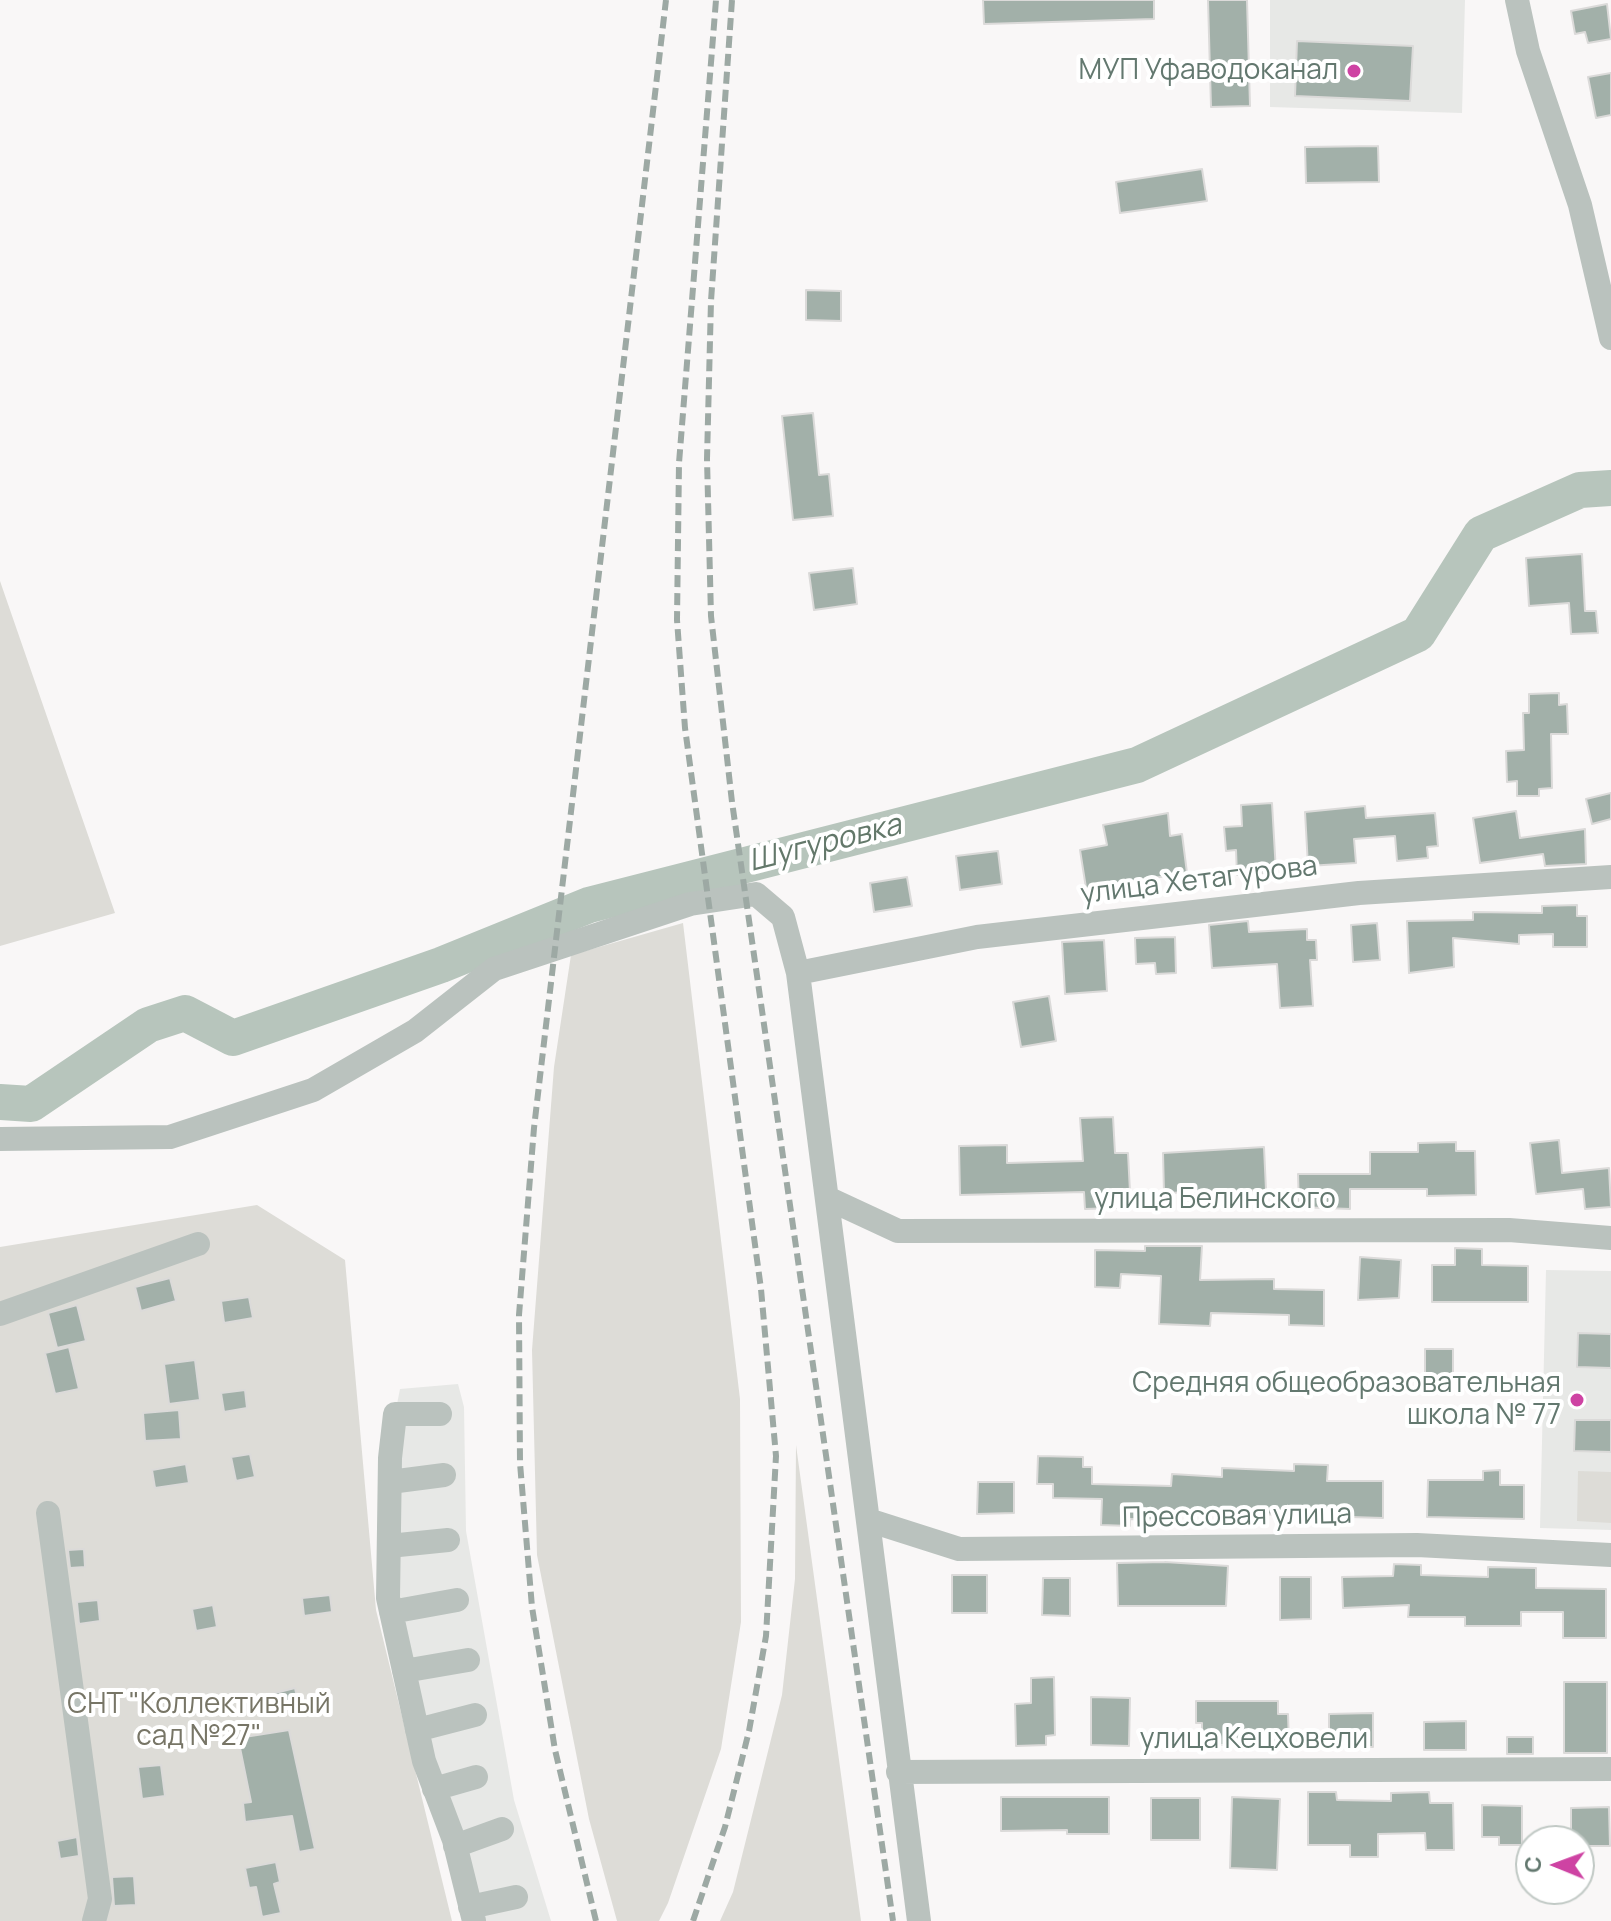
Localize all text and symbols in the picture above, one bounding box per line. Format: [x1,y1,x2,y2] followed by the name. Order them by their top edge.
[1079,54,1338,88] place label: МУП Уфаводоканал
[1345,62,1363,80] marker: МУП Уфаводоканал
[745,808,905,880] water label: Шугуровка
[1079,850,1319,912] street label: улица Хетагурова
[1094,1183,1336,1217] street label: улица Белинского
[1132,1367,1561,1433] place label: Средняя общеобразовательная школа № 77
[1568,1391,1586,1409] marker: Средняя общеобразовательная школа № 77
[1122,1498,1352,1536] street label: Прессовая улица
[67,1688,331,1754] park label: СНТ "Коллективный сад №27"
[1140,1723,1368,1757] street label: улица Кецховели
[1515,1825,1595,1905] north arrow
[1518,1856,1548,1873] text: С

